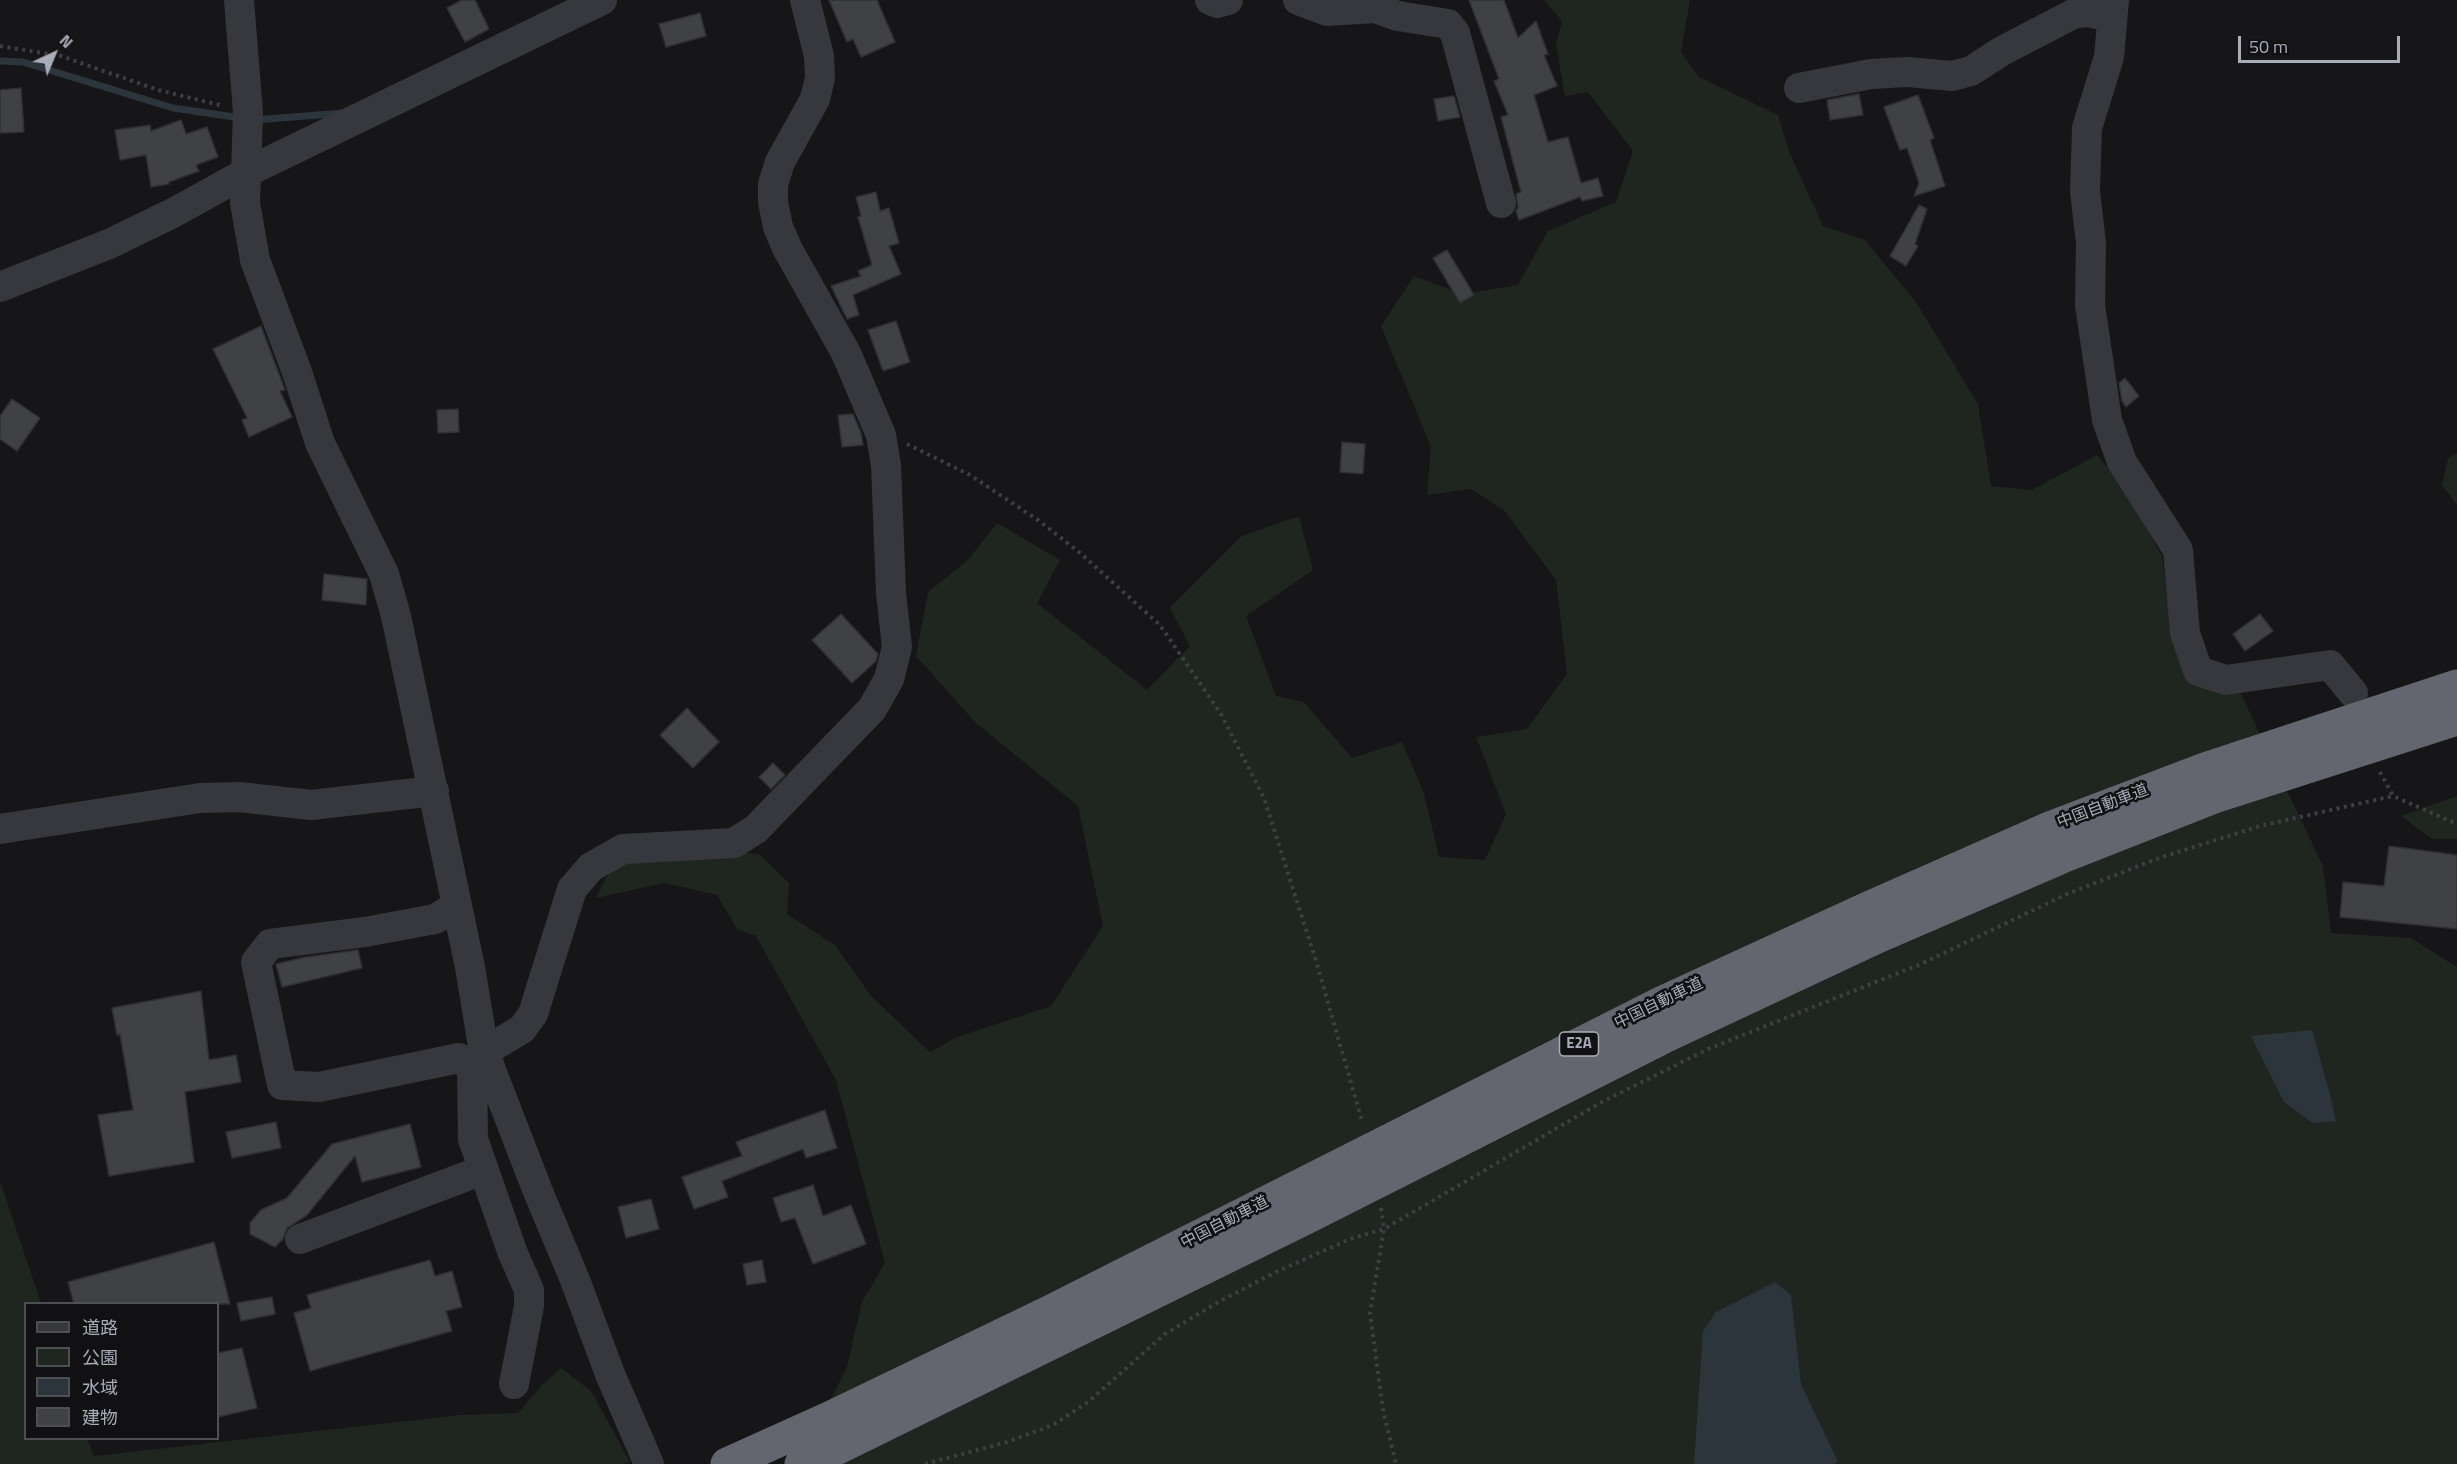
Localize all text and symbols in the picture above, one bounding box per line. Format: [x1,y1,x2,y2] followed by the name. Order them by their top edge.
[24,24,84,84] north arrow
[2241,24,2403,62] scale bar
[54,29,79,54] text: N
[2249,33,2288,60] text: 50 m
[2055,781,2151,833] street label: 中国自動車道
[1612,974,1706,1034] street label: 中国自動車道
[1560,1032,1598,1056] road number: E2A
[1178,1193,1272,1253] street label: 中国自動車道
[24,1302,219,1440] legend
[82,1314,118,1341] text: 道路
[82,1344,118,1371] text: 公園
[82,1374,118,1401] text: 水域
[82,1404,118,1431] text: 建物

